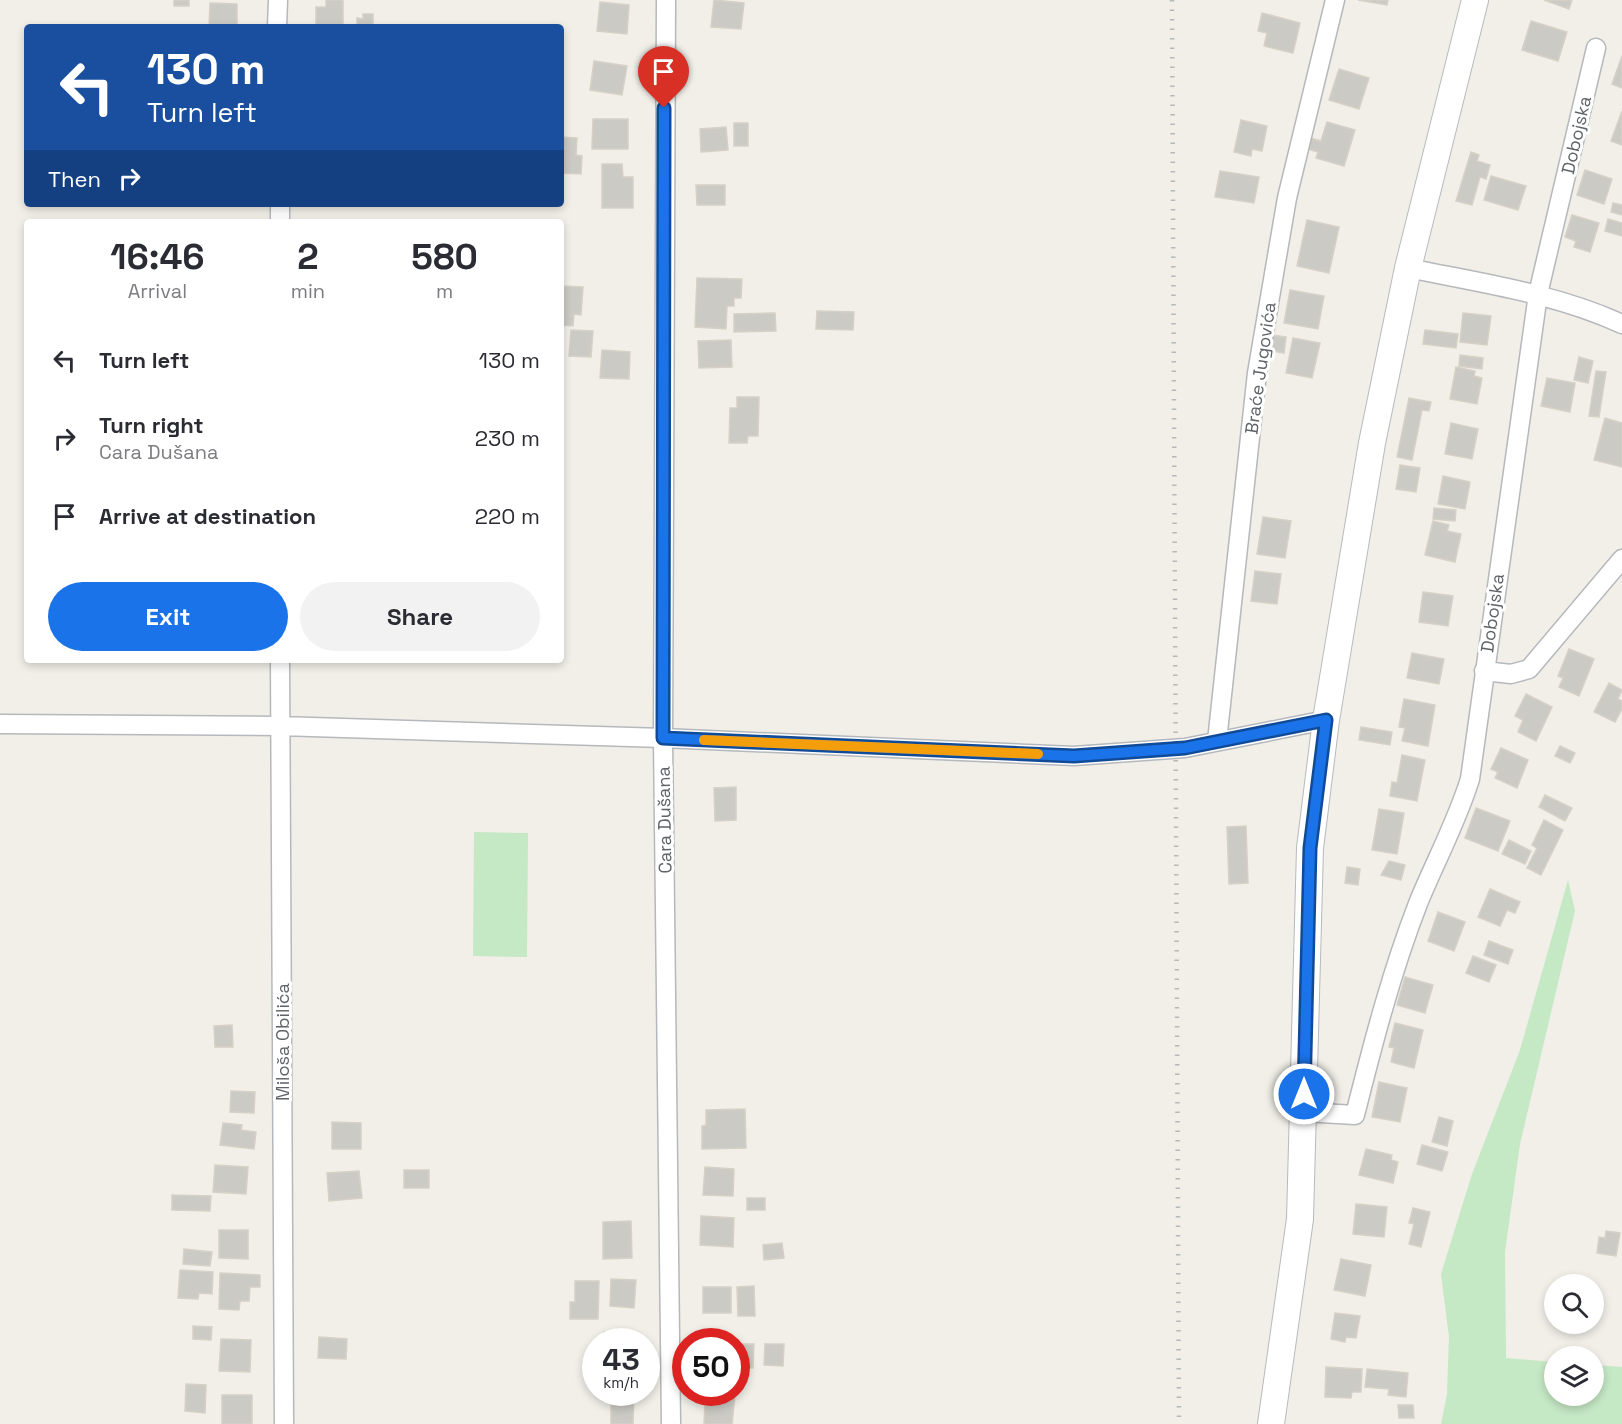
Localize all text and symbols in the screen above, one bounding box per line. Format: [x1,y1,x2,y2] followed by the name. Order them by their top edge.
[147,43,265,96] text: 130 m
[638,46,689,108] pin
[48,48,126,126] icon: left
[647,55,680,88] icon: arrive
[1556,94,1596,176] street label: Dobojska
[147,95,257,130] text: Turn left
[113,162,146,195] icon: right
[48,165,101,193] text: Then
[110,234,205,280] text: 16:46
[297,234,319,280] text: 2
[411,234,478,280] text: 580
[128,278,187,304] text: Arrival
[291,278,325,304] text: min
[436,278,453,304] text: m
[1239,300,1281,436] street label: Braće Jugovića
[48,344,81,377] icon: left
[99,346,189,374] text: Turn left
[479,346,540,374] text: 130 m
[99,411,204,439] text: Turn right
[48,422,81,455] icon: right
[475,424,540,452] text: 230 m
[99,439,218,465] text: Cara Dušana
[48,500,81,533] icon: arrive
[99,502,316,530] text: Arrive at destination
[475,502,540,530] text: 220 m
[1475,572,1509,654] street label: Dobojska
[48,582,288,651] button: Exit
[300,582,540,651] button: Share
[652,766,676,874] street label: Cara Dušana
[271,983,294,1101] street label: Miloša Obilića
[1272,1062,1336,1126] position arrow
[1544,1274,1604,1406] map controls
[1544,1274,1604,1334] button: search
[672,1328,750,1406] speed limit sign: 50
[602,1340,640,1379] text: 43
[1544,1346,1604,1406] button: layers
[603,1373,639,1392] text: km/h

